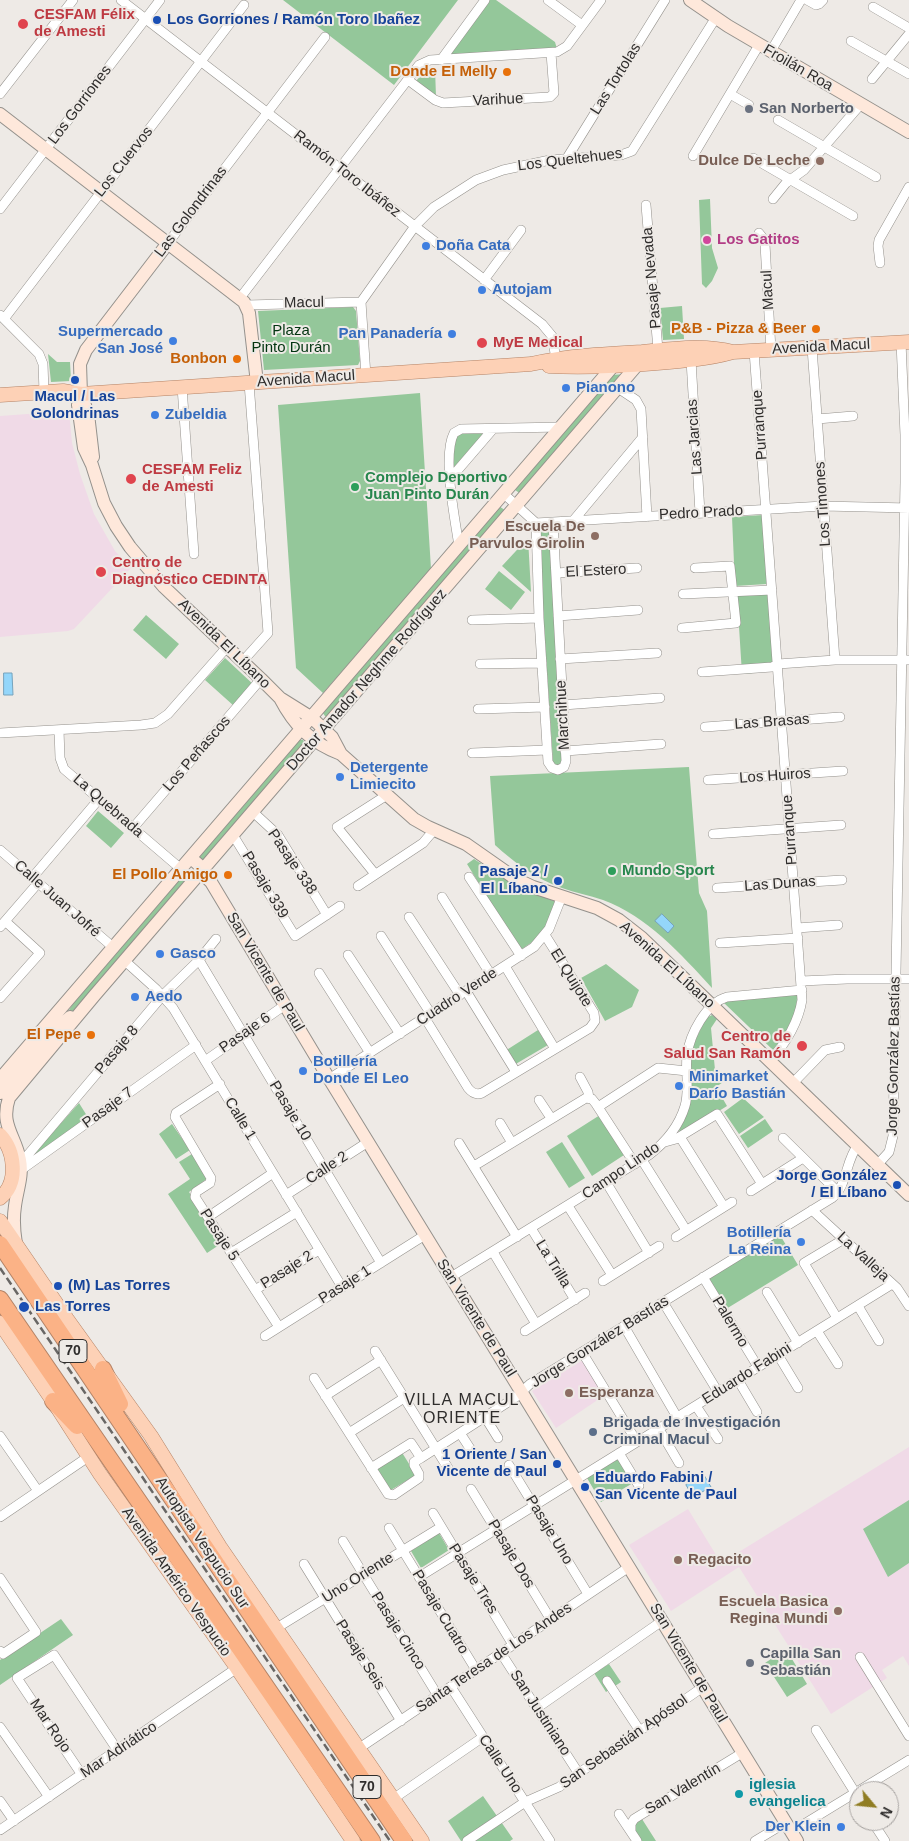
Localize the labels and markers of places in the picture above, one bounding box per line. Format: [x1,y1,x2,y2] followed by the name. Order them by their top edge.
[34,6,135,41] place label: CESFAM Félix de Amesti
[167,11,420,29] place label: Los Gorriones / Ramón Toro Ibañez
[151,14,163,26] marker: Los Gorriones / Ramón Toro Ibañez
[16,17,30,31] marker: CESFAM Félix de Amesti
[390,63,497,81] place label: Donde El Melly
[501,66,513,78] marker: Donde El Melly
[759,100,854,118] place label: San Norberto
[743,103,755,115] marker: San Norberto
[698,152,810,170] place label: Dulce De Leche
[814,155,826,167] marker: Dulce De Leche
[717,231,800,249] place label: Los Gatitos
[701,234,713,246] marker: Los Gatitos
[436,237,510,255] place label: Doña Cata
[420,240,432,252] marker: Doña Cata
[492,281,552,299] place label: Autojam
[476,284,488,296] marker: Autojam
[671,320,806,338] place label: P&B - Pizza & Beer
[58,323,163,358] place label: Supermercado San José
[810,323,822,335] marker: P&B - Pizza & Beer
[339,325,442,343] place label: Pan Panadería
[446,328,458,340] marker: Pan Panadería
[493,334,583,352] place label: MyE Medical
[167,335,179,347] marker: Supermercado San José
[475,336,489,350] marker: MyE Medical
[170,350,227,368] place label: Bonbon
[231,353,243,365] marker: Bonbon
[69,374,81,386] marker: Macul / Las Golondrinas
[576,379,635,397] place label: Pianono
[560,382,572,394] marker: Pianono
[31,388,119,423] place label: Macul / Las Golondrinas
[165,406,227,424] place label: Zubeldia
[149,409,161,421] marker: Zubeldia
[142,461,242,496] place label: CESFAM Feliz de Amesti
[365,469,508,504] place label: Complejo Deportivo Juan Pinto Durán
[124,472,138,486] marker: CESFAM Feliz de Amesti
[349,481,361,493] marker: Complejo Deportivo Juan Pinto Durán
[469,518,585,553] place label: Escuela De Parvulos Girolin
[589,530,601,542] marker: Escuela De Parvulos Girolin
[112,554,268,589] place label: Centro de Diagnóstico CEDINTA
[94,565,108,579] marker: Centro de Diagnóstico CEDINTA
[350,759,428,794] place label: Detergente Limiecito
[334,771,346,783] marker: Detergente Limiecito
[622,862,714,880] place label: Mundo Sport
[480,863,548,898] place label: Pasaje 2 / El Líbano
[606,865,618,877] marker: Mundo Sport
[112,866,218,884] place label: El Pollo Amigo
[222,869,234,881] marker: El Pollo Amigo
[552,875,564,887] marker: Pasaje 2 / El Líbano
[170,945,216,963] place label: Gasco
[154,948,166,960] marker: Gasco
[145,988,182,1006] place label: Aedo
[129,991,141,1003] marker: Aedo
[27,1026,81,1044] place label: El Pepe
[663,1028,791,1063] place label: Centro de Salud San Ramón
[85,1029,97,1041] marker: El Pepe
[795,1039,809,1053] marker: Centro de Salud San Ramón
[313,1053,409,1088] place label: Botillería Donde El Leo
[297,1065,309,1077] marker: Botillería Donde El Leo
[689,1068,786,1103] place label: Minimarket Darío Bastián
[673,1080,685,1092] marker: Minimarket Darío Bastián
[776,1167,887,1202] place label: Jorge González / El Líbano
[891,1179,903,1191] marker: Jorge González / El Líbano
[727,1224,791,1259] place label: Botillería La Reina
[795,1236,807,1248] marker: Botillería La Reina
[68,1277,170,1295] place label: (M) Las Torres
[52,1280,64,1292] marker: (M) Las Torres
[35,1298,111,1316] place label: Las Torres
[17,1300,31,1314] marker: Las Torres
[579,1384,654,1402] place label: Esperanza
[563,1387,575,1399] marker: Esperanza
[603,1414,781,1449] place label: Brigada de Investigación Criminal Macul
[587,1426,599,1438] marker: Brigada de Investigación Criminal Macul
[436,1446,547,1481] place label: 1 Oriente / San Vicente de Paul
[551,1458,563,1470] marker: 1 Oriente / San Vicente de Paul
[595,1469,737,1504] place label: Eduardo Fabini / San Vicente de Paul
[579,1481,591,1493] marker: Eduardo Fabini / San Vicente de Paul
[688,1551,751,1569] place label: Regacito
[672,1554,684,1566] marker: Regacito
[719,1593,828,1628] place label: Escuela Basica Regina Mundi
[832,1605,844,1617] marker: Escuela Basica Regina Mundi
[760,1645,841,1680] place label: Capilla San Sebastián
[744,1657,756,1669] marker: Capilla San Sebastián
[749,1776,826,1811] place label: iglesia evangelica
[733,1788,745,1800] marker: iglesia evangelica
[765,1818,831,1836] place label: Der Klein
[835,1821,847,1833] marker: Der Klein

